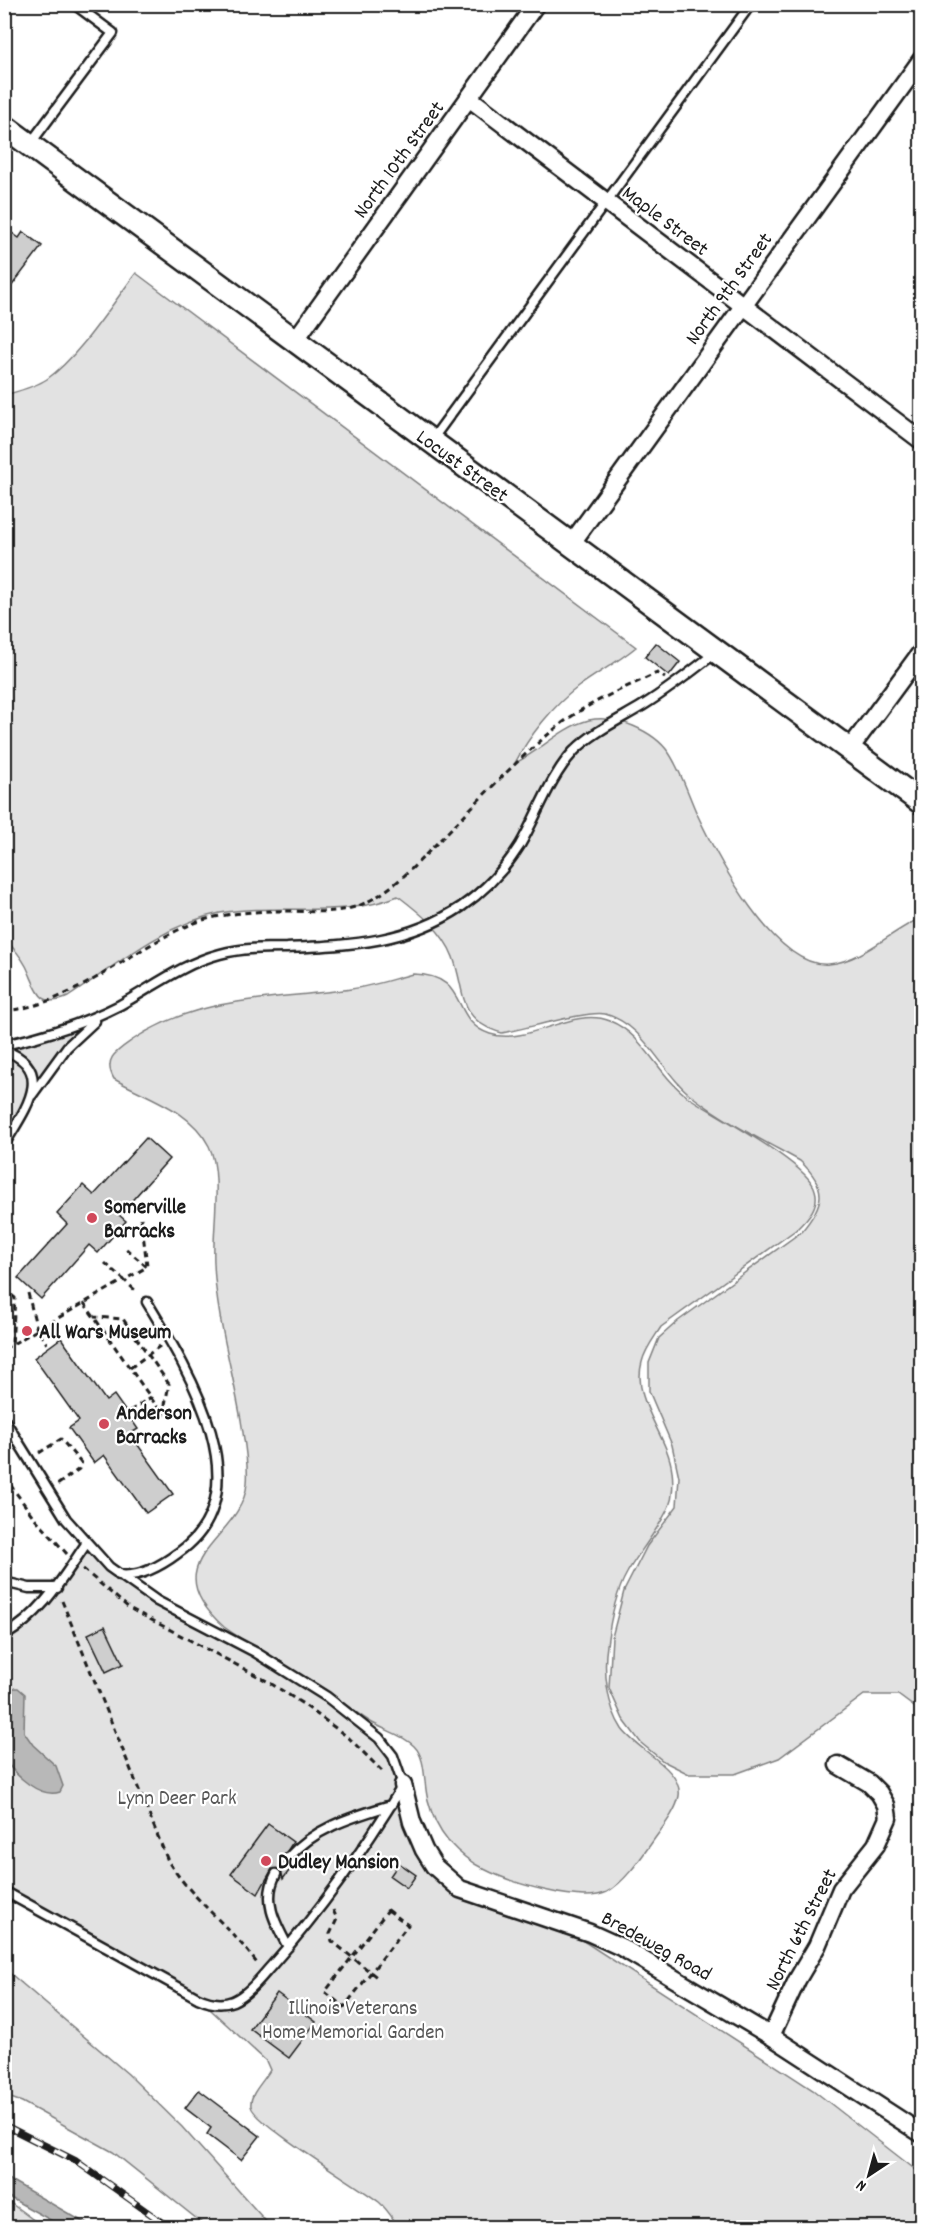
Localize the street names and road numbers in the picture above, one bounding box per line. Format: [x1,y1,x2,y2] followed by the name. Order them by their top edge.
[347,96,454,226] street label: North 10th Street
[614,180,714,265] street label: Maple Street
[679,227,782,352] street label: North 9th Street
[409,424,514,511] street label: Locust Street
[759,1864,846,1997] street label: North 6th Street
[595,1905,716,1990] street label: Bredeweg Road

